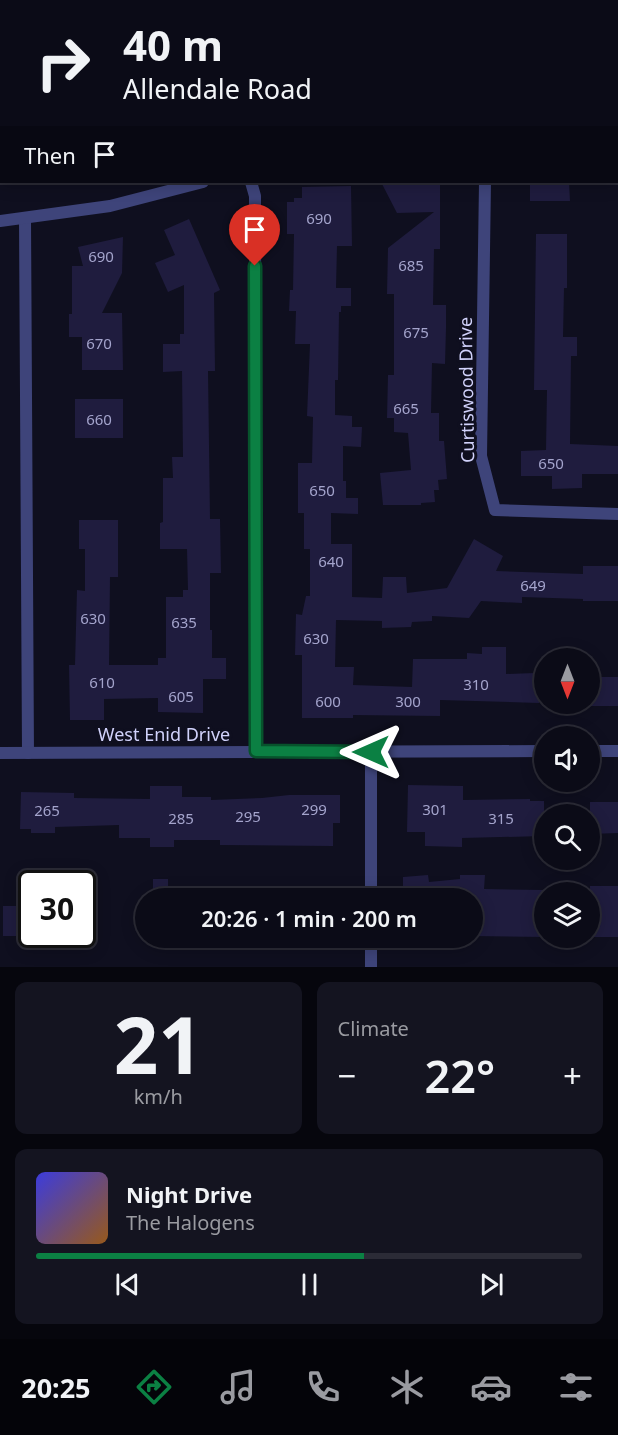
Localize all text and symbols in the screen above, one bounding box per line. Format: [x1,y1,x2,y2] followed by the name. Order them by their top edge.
[123,16,223,73] text: 40 m
[24,24,102,102] icon: right
[123,70,312,107] text: Allendale Road
[88,138,121,171] icon: arrive
[24,140,76,170] text: Then
[229,204,280,266] pin
[306,208,332,228] house number: 690
[238,213,271,246] icon: arrive
[88,246,114,266] house number: 690
[398,255,424,275] house number: 685
[453,317,479,463] street label: Curtiswood Drive
[403,322,429,342] house number: 675
[86,333,112,353] house number: 670
[393,398,419,418] house number: 665
[86,409,112,429] house number: 660
[538,453,564,473] house number: 650
[309,480,335,500] house number: 650
[318,551,344,571] house number: 640
[520,575,546,595] house number: 649
[80,608,106,628] house number: 630
[171,612,197,632] house number: 635
[303,628,329,648] house number: 630
[534,648,600,714] north arrow
[534,648,600,948] map controls
[89,672,115,692] house number: 610
[463,674,489,694] house number: 310
[168,686,194,706] house number: 605
[315,691,341,711] house number: 600
[395,691,421,711] house number: 300
[339,720,403,784] position arrow
[98,722,230,746] street label: West Enid Drive
[534,726,600,792] button: sound
[301,799,327,819] house number: 299
[422,799,448,819] house number: 301
[34,800,60,820] house number: 265
[534,804,600,870] button: search
[235,806,261,826] house number: 295
[168,808,194,828] house number: 285
[488,808,514,828] house number: 315
[18,870,96,948] speed limit sign: 30
[534,882,600,948] button: layers
[201,903,417,933] text: 20:26 · 1 min · 200 m
[114,991,203,1097] text: 21
[338,1015,409,1042] text: Climate
[424,1045,495,1106] text: 22°
[338,1053,356,1098] text: −
[563,1053,582,1098] text: +
[134,1083,183,1110] text: km/h
[126,1179,252,1209] text: Night Drive
[126,1209,255,1236] text: The Halogens
[111,1268,144,1301] icon: previous
[293,1268,326,1301] icon: pause
[475,1268,508,1301] icon: next
[133,1366,175,1408] icon: directions
[217,1366,259,1408] icon: music
[302,1366,344,1408] icon: phone
[386,1366,428,1408] icon: climate
[470,1366,512,1408] icon: car
[555,1366,597,1408] icon: filters
[21,1369,91,1406] text: 20:25

